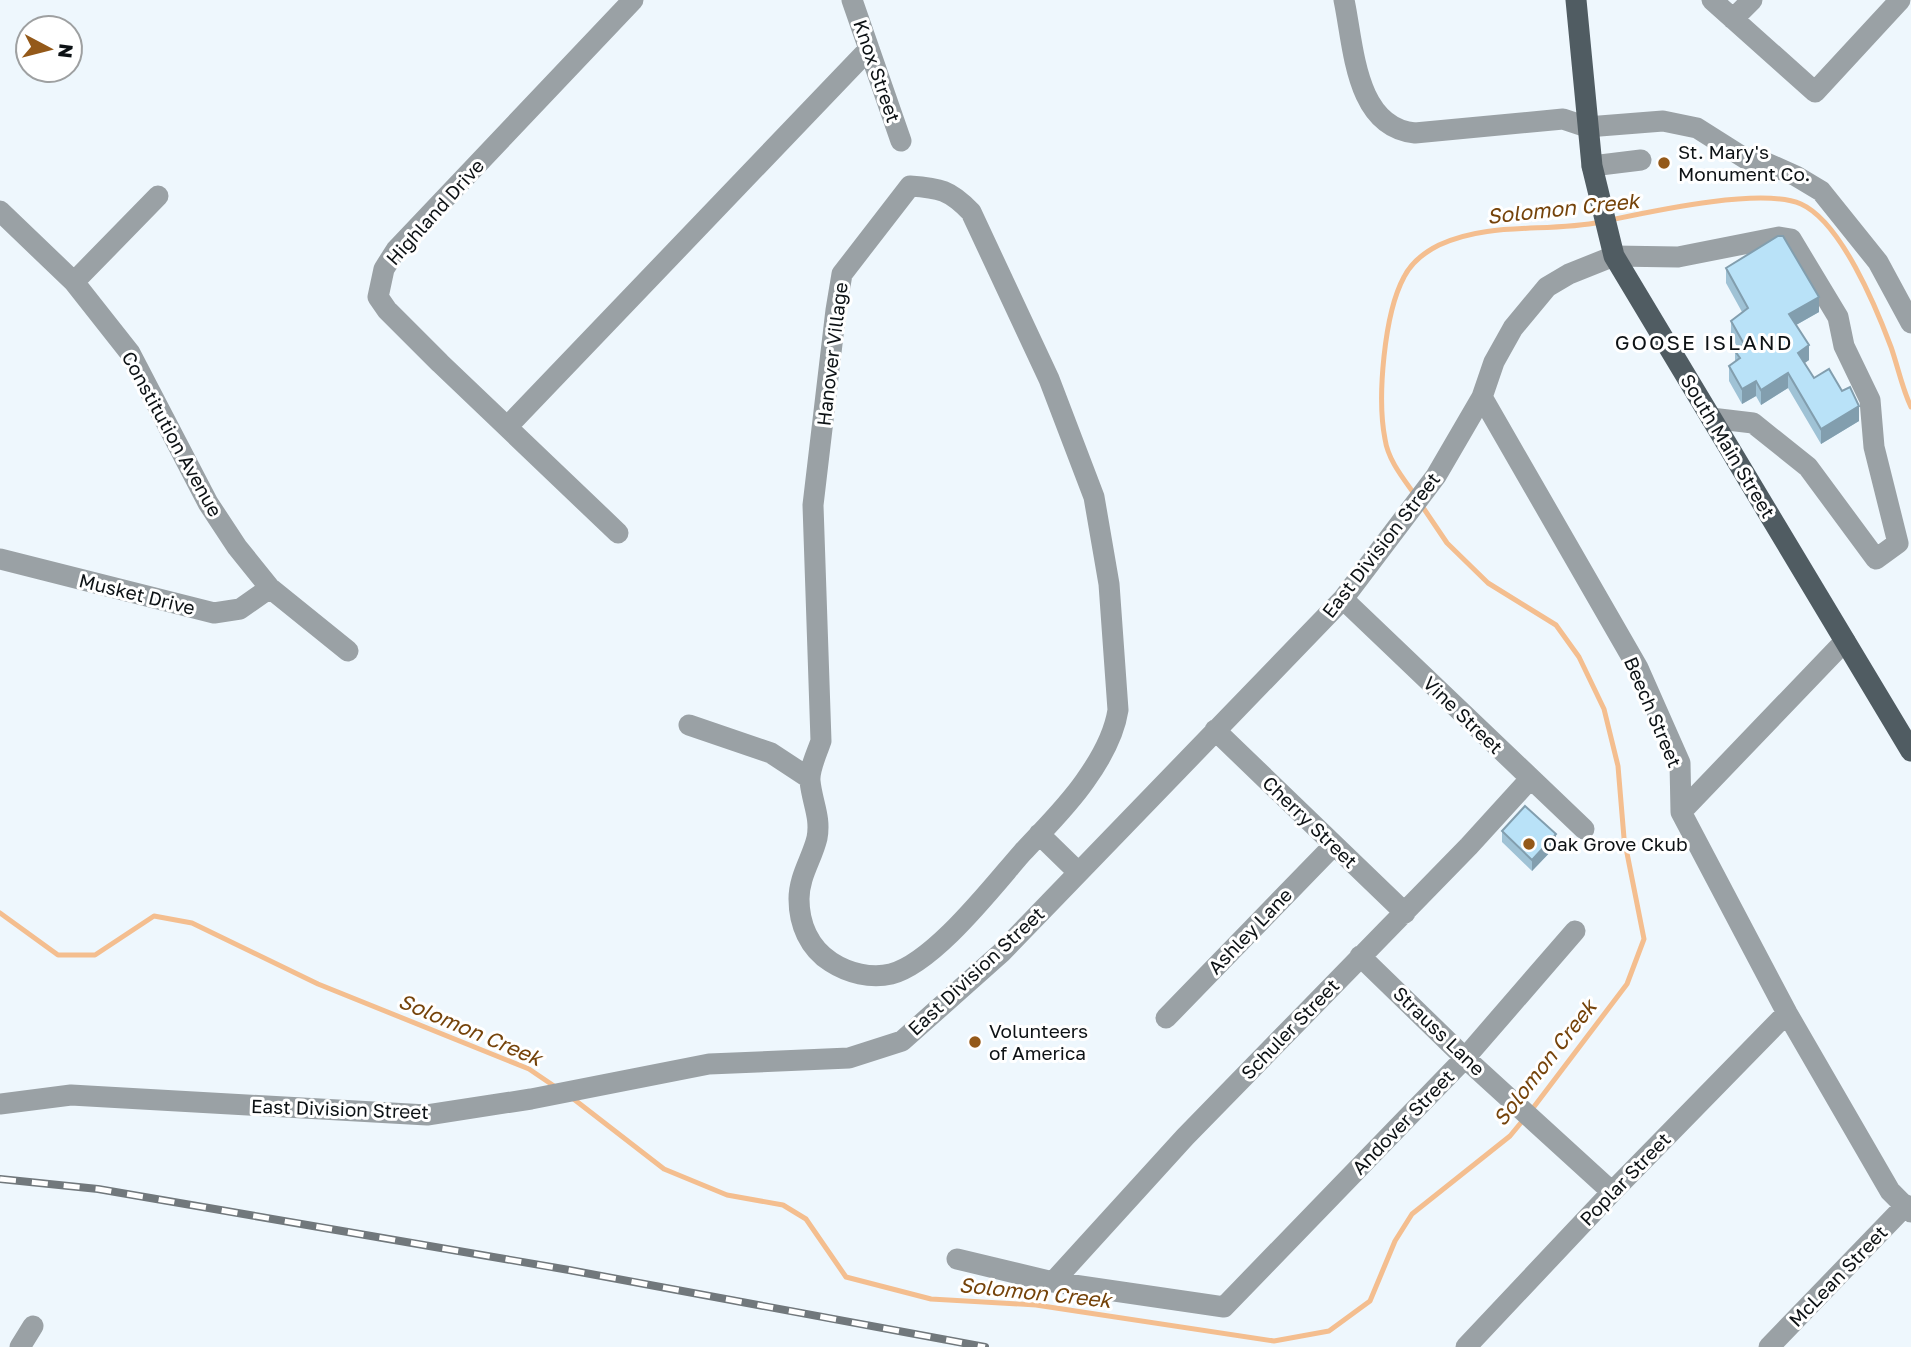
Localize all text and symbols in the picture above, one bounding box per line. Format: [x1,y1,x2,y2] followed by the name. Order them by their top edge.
[14,14,84,84] north arrow
[849,16,906,125] street label: Knox Street
[54,43,79,60] text: N
[1678,140,1810,185] place label: St. Mary's Monument Co.
[381,154,488,269] street label: Highland Drive
[1656,155,1672,171] marker: St. Mary's Monument Co.
[1485,187,1642,229] water label: Solomon Creek
[811,281,852,427] street label: Hanover Village
[1615,329,1793,355] district label: GOOSE ISLAND
[117,347,227,520] street label: Constitution Avenue
[1676,370,1781,522] street label: South Main Street
[1317,468,1444,622] street label: East Division Street
[77,568,197,619] street label: Musket Drive
[1620,653,1687,771] street label: Beech Street
[1419,671,1508,758] street label: Vine Street
[1258,771,1362,873] street label: Cherry Street
[1543,832,1688,855] place label: Oak Grove Ckub
[1521,836,1537,852] marker: Oak Grove Ckub
[1203,883,1296,978] street label: Ashley Lane
[903,902,1049,1040] street label: East Division Street
[1236,974,1343,1084] street label: Schuler Street
[1389,981,1490,1080] street label: Strauss Lane
[395,987,548,1072] water label: Solomon Creek
[1487,992,1603,1131] water label: Solomon Creek
[989,1019,1088,1064] place label: Volunteers of America
[967,1034,983,1050] marker: Volunteers of America
[1347,1064,1458,1179] street label: Andover Street
[251,1094,429,1123] street label: East Division Street
[1574,1127,1675,1230] street label: Poplar Street
[1784,1220,1892,1331] street label: McLean Street
[958,1271,1115,1313] water label: Solomon Creek

